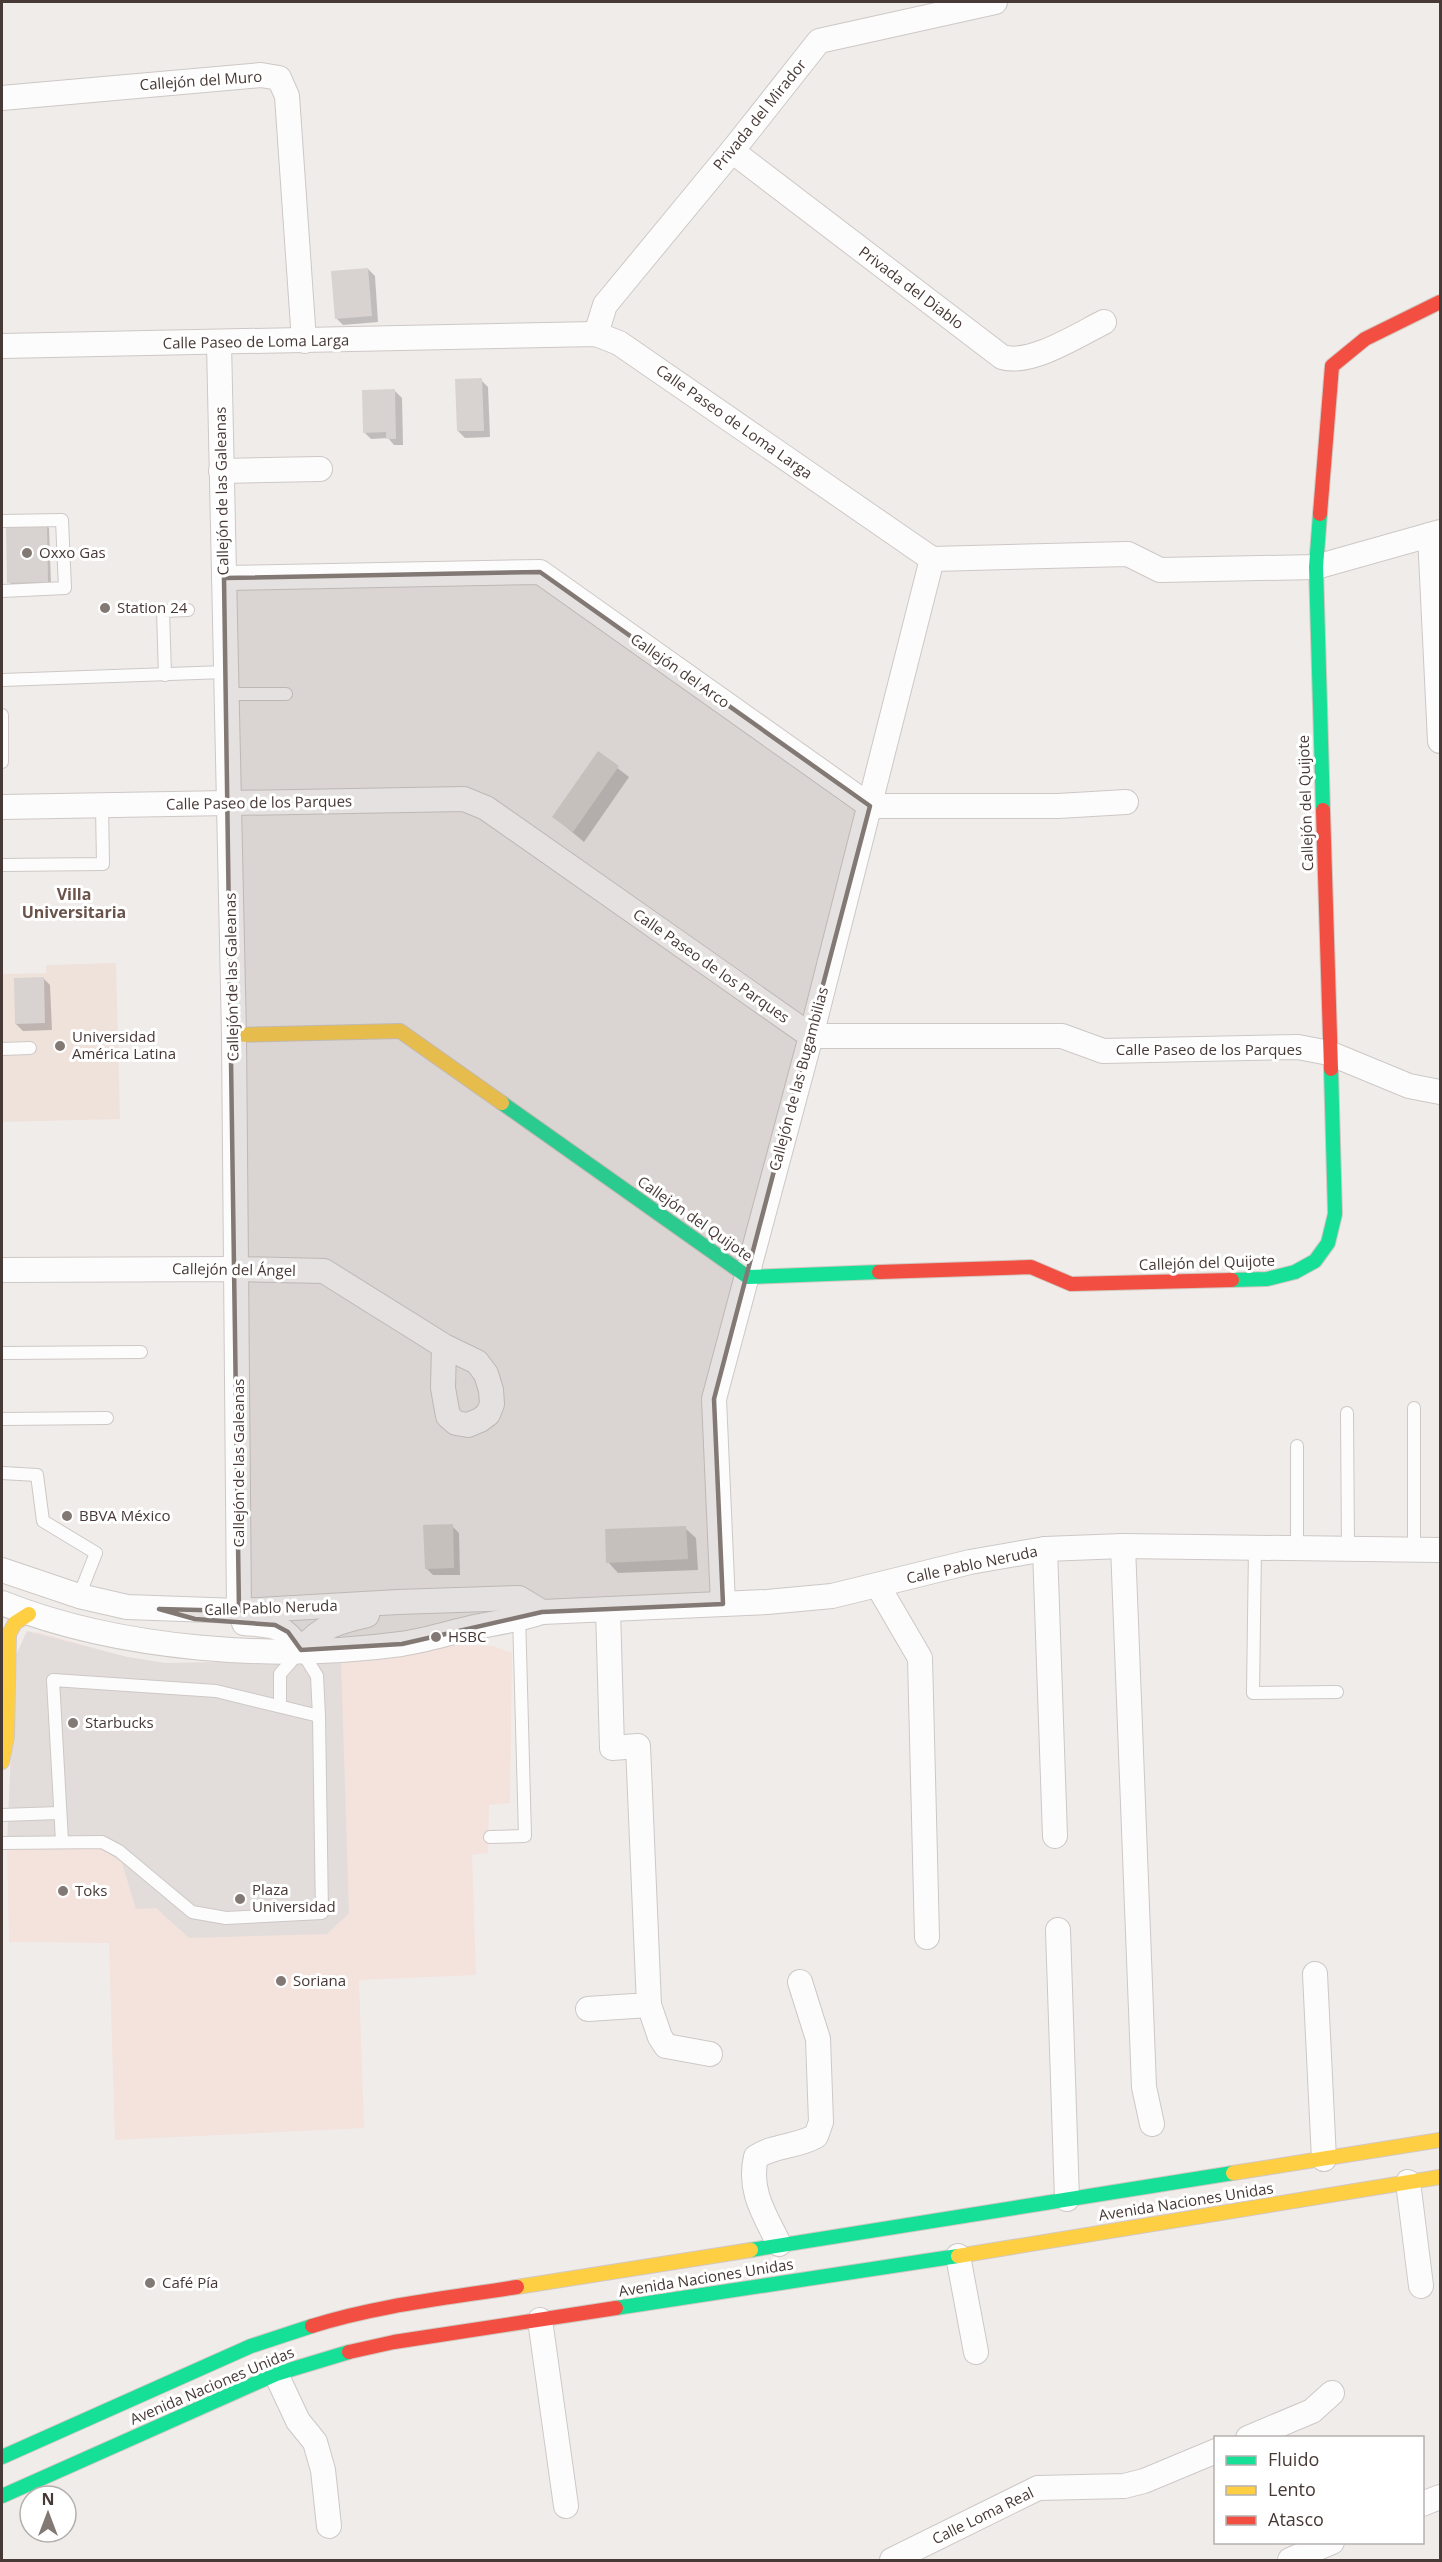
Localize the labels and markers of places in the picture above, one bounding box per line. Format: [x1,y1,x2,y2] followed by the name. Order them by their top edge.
[39,542,106,562] place label: Oxxo Gas
[20,546,34,560] marker: Oxxo Gas
[117,597,188,617] place label: Station 24
[98,601,112,615] marker: Station 24
[72,1026,176,1063] place label: Universidad América Latina
[53,1039,67,1053] marker: Universidad América Latina
[79,1505,170,1525] place label: BBVA México
[60,1509,74,1523] marker: BBVA México
[448,1626,486,1646] place label: HSBC
[429,1630,443,1644] marker: HSBC
[85,1712,154,1732] place label: Starbucks
[66,1716,80,1730] marker: Starbucks
[252,1879,336,1916] place label: Plaza Universidad
[75,1880,107,1900] place label: Toks
[56,1884,70,1898] marker: Toks
[233,1892,247,1906] marker: Plaza Universidad
[293,1970,346,1990] place label: Soriana
[274,1974,288,1988] marker: Soriana
[162,2272,218,2292] place label: Café Pía
[143,2276,157,2290] marker: Café Pía

